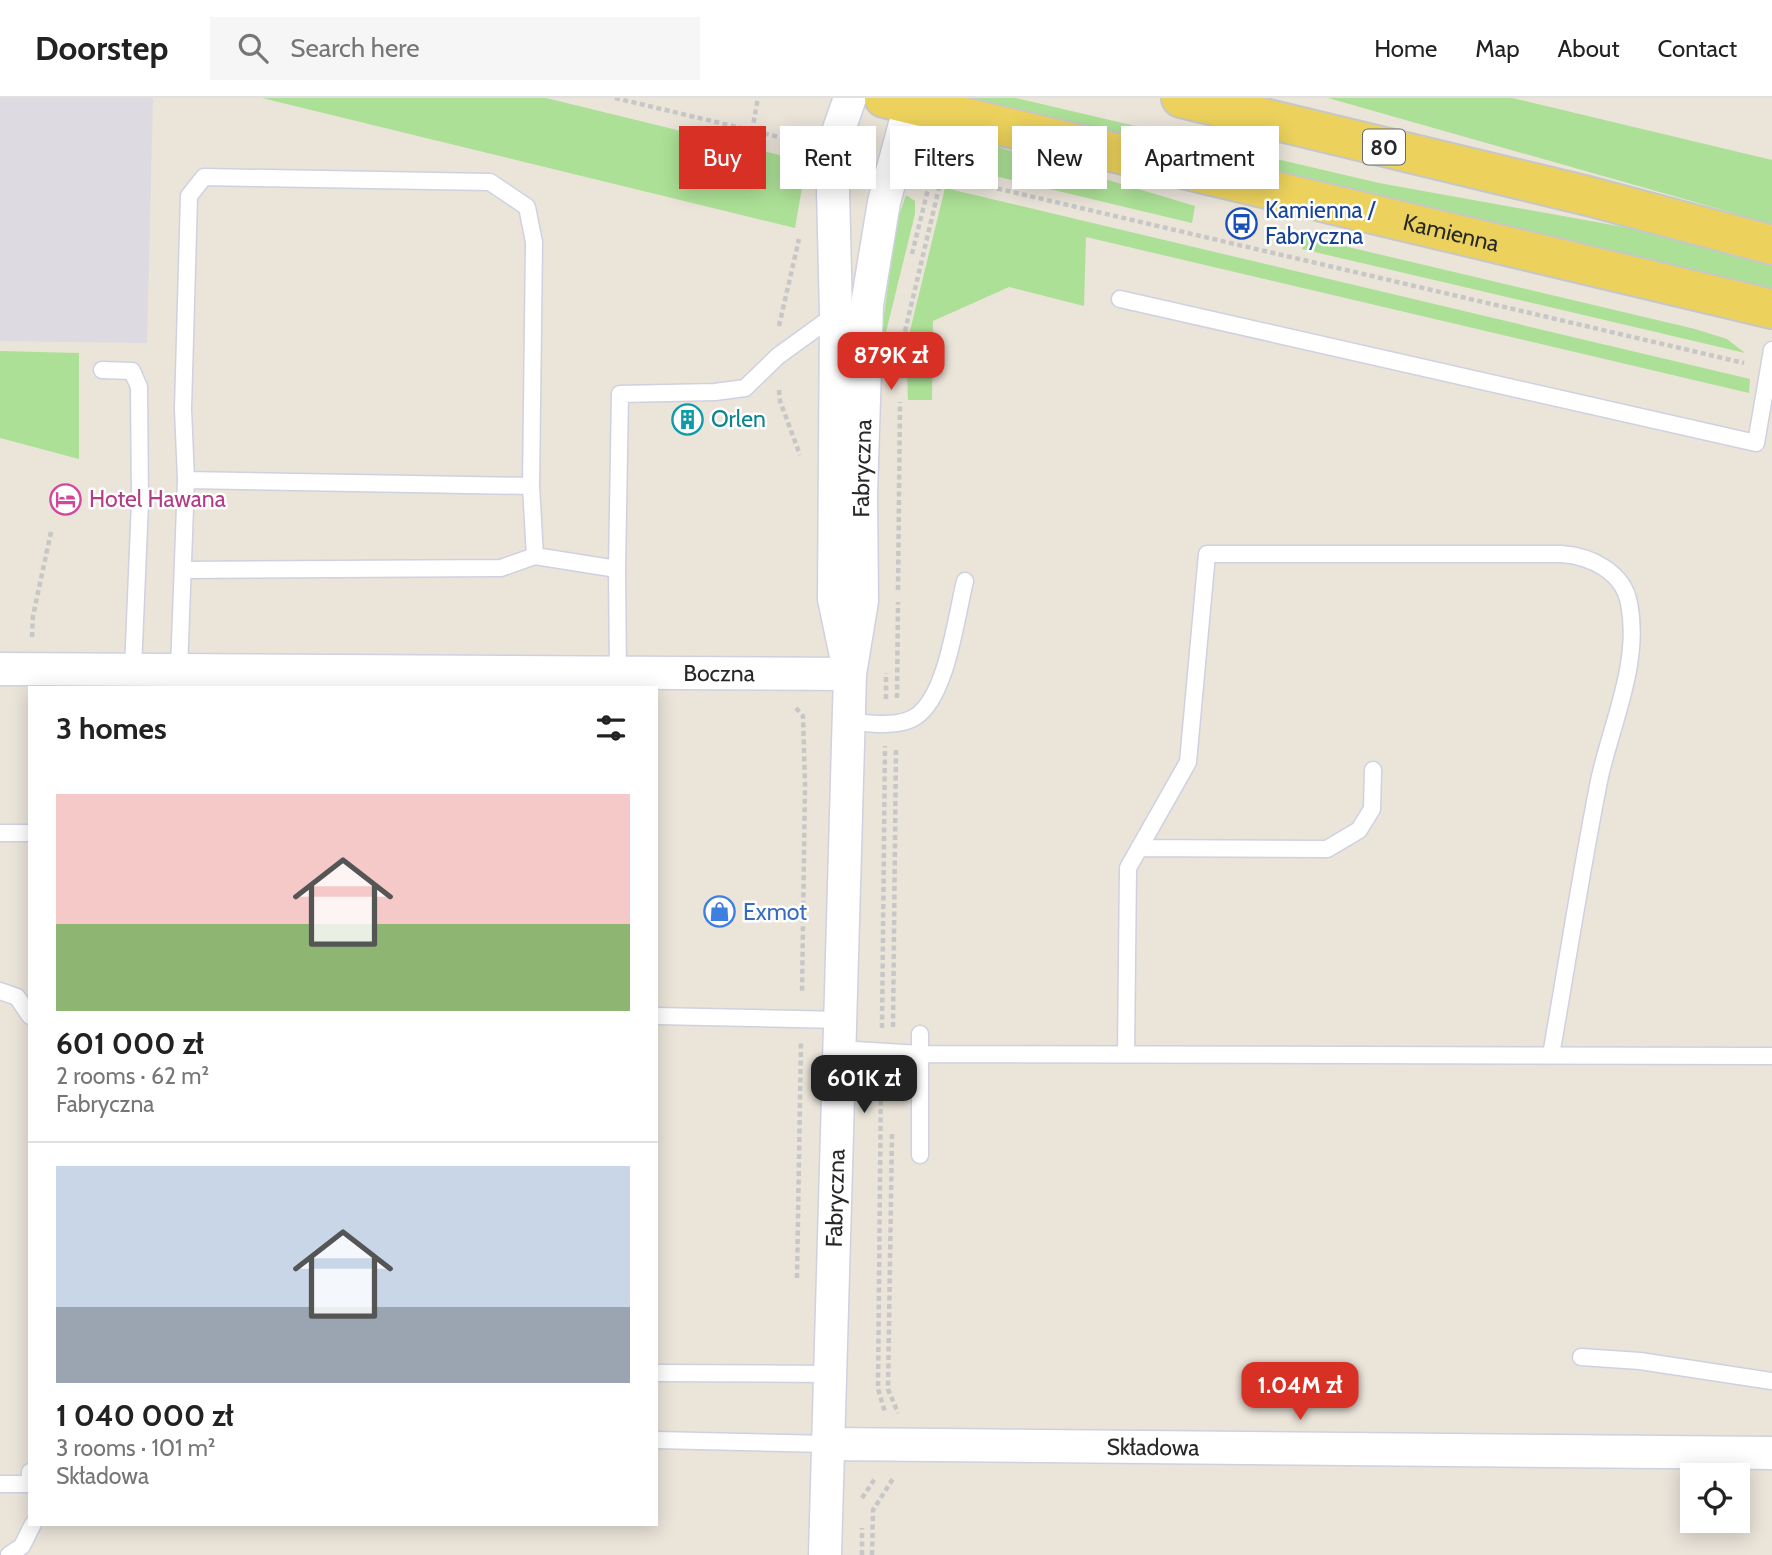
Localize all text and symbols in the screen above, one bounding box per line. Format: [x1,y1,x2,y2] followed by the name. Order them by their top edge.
[210,17,700,80] search box
[35,28,168,68] text: Doorstep
[234,29,272,67] icon: search
[290,32,419,64] text: Search here
[1374,34,1437,63] text: Home
[1475,34,1520,63] text: Map
[1558,34,1620,63] text: About
[1658,34,1737,63] text: Contact
[679,126,766,189] chip: Buy
[780,126,876,189] chip: Rent
[890,126,998,189] chip: Filters
[1012,126,1107,189] chip: New
[1121,126,1279,189] chip: Apartment
[1363,130,1405,164] road number: 80
[1265,196,1377,250] place label: Kamienna / Fabryczna
[1225,206,1259,240] bus stop icon: Kamienna / Fabryczna
[1400,208,1502,258] street label: Kamienna
[826,332,956,392] pin: 879K zł
[854,341,928,369] text: 879K zł
[671,402,705,436] building icon: Orlen
[711,405,766,433] place label: Orlen
[847,419,877,518] street label: Fabryczna
[49,482,83,516] hotel icon: Hotel Hawana
[89,485,226,513] place label: Hotel Hawana
[683,659,755,687] street label: Boczna
[592,709,630,747] icon: filters
[56,710,167,747] text: 3 homes
[280,839,406,965] icon: home
[703,895,737,929] shop icon: Exmot
[743,898,807,926] place label: Exmot
[56,1025,204,1062] text: 601 000 zł
[799,1056,929,1115] pin: 601K zł
[56,1062,209,1090] text: 2 rooms · 62 m²
[827,1064,901,1092] text: 601K zł
[56,1090,154,1118] text: Fabryczna
[820,1149,851,1248] street label: Fabryczna
[280,1211,406,1337] icon: home
[1228,1362,1372,1422] pin: 1.04M zł
[1257,1371,1343,1399] text: 1.04M zł
[56,1397,234,1434] text: 1 040 000 zł
[1106,1433,1200,1462] street label: Składowa
[56,1434,215,1462] text: 3 rooms · 101 m²
[56,1462,149,1490] text: Składowa
[1680,1463,1750,1533] map controls
[1680,1463,1750,1533] button: locate

